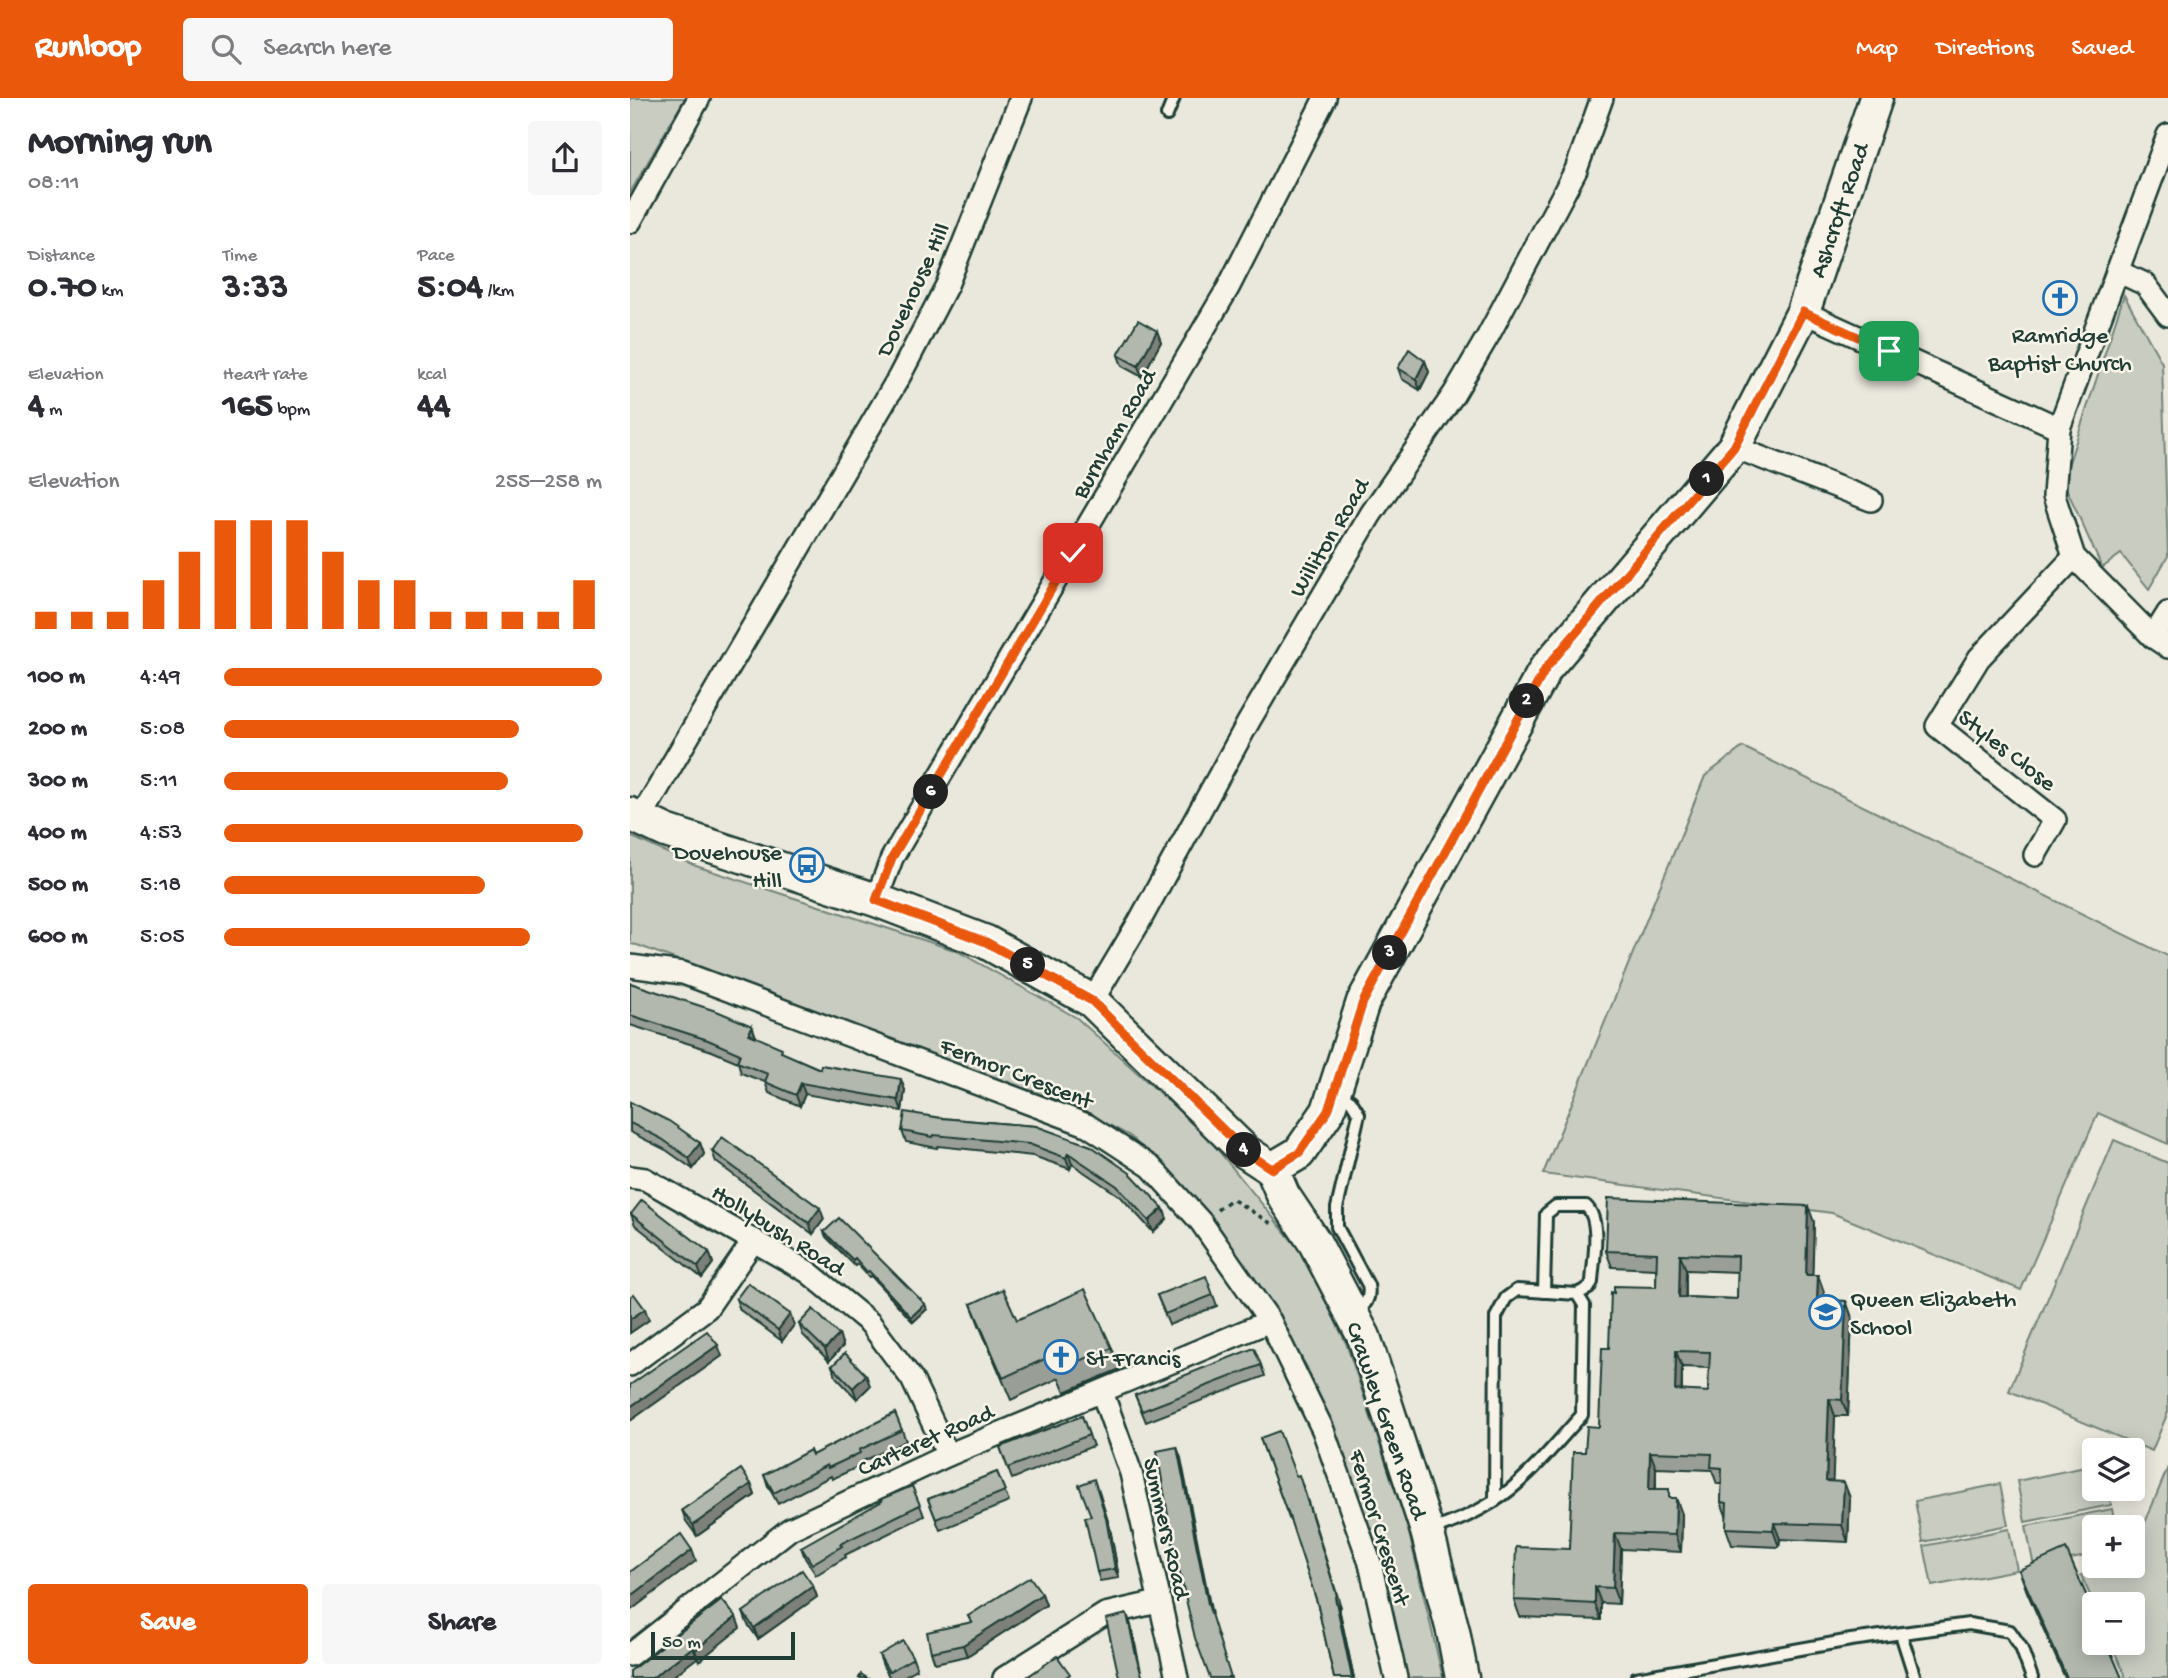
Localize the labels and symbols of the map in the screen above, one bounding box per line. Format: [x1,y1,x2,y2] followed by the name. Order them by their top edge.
[1805,138,1878,282] street label: Ashcroft Road
[871,219,959,364] street label: Dovehouse Hill
[2041,279,2079,317] church icon: Ramridge Baptist Church
[1859,321,1919,381] pin
[1987,323,2132,380] place label: Ramridge Baptist Church
[1067,363,1166,506] street label: Burnham Road
[1690,462,1724,496] pin: 1
[1284,473,1379,603] street label: Williton Road
[1043,523,1103,583] pin
[1510,684,1544,718] pin: 2
[1951,704,2061,800] street label: Styles Close
[914,774,948,810] pin: 6
[671,840,783,897] place label: Dovehouse Hill
[788,846,826,884] bus stop icon: Dovehouse Hill
[1372,936,1408,970] pin: 3
[1010,948,1046,982] pin: 5
[934,1032,1098,1118] street label: Fermor Crescent
[1226,1132,1262,1168] pin: 4
[705,1179,851,1286] street label: Hollybush Road
[1850,1287,2016,1344] place label: Queen Elizabeth School
[1807,1293,1845,1331] school or university icon: Queen Elizabeth School
[1337,1319,1433,1525] street label: Crawley Green Road
[1042,1338,1080,1376] church icon: St Francis
[1086,1346,1181,1375] place label: St Francis
[854,1399,1001,1485] street label: Carteret Road
[1340,1446,1416,1612] street label: Fermor Crescent
[1134,1455,1195,1604] street label: Summers Road
[651,1629,794,1661] scale bar

